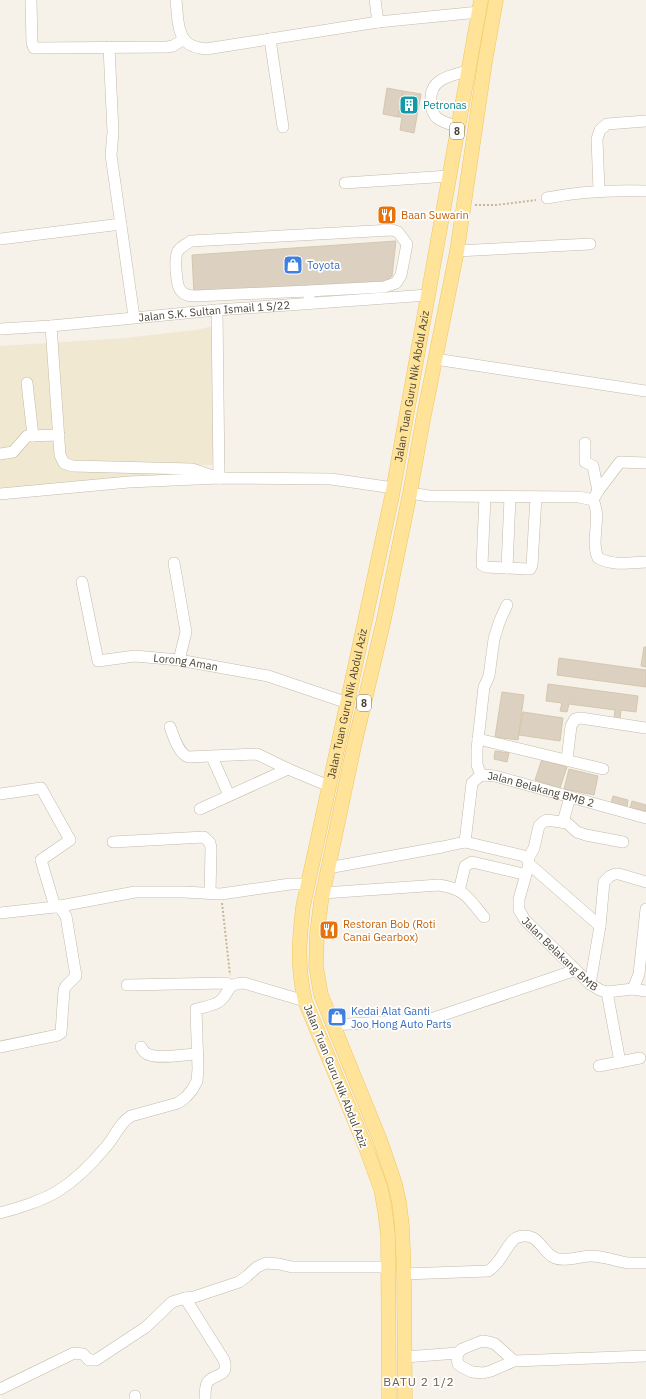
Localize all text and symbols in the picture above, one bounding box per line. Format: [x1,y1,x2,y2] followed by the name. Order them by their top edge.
[398,94,420,116] building icon: Petronas
[423,98,467,112] place label: Petronas
[450,123,464,139] road number: 8
[376,204,398,226] restaurant icon: Baan Suwarin
[401,208,469,222] place label: Baan Suwarin
[282,254,304,276] shop icon: Toyota
[307,258,340,272] place label: Toyota
[138,298,291,325] street label: Jalan S.K. Sultan Ismail 1 S/22
[391,309,432,463] street label: Jalan Tuan Guru Nik Abdul Aziz
[324,627,370,780] street label: Jalan Tuan Guru Nik Abdul Aziz
[153,651,219,674] street label: Lorong Aman
[357,695,371,711] road number: 8
[487,768,596,810] street label: Jalan Belakang BMB 2
[519,914,600,994] street label: Jalan Belakang BMB
[343,917,436,944] place label: Restoran Bob (Roti Canai Gearbox)
[318,919,340,941] restaurant icon: Restoran Bob (Roti Canai Gearbox)
[301,1002,371,1150] street label: Jalan Tuan Guru Nik Abdul Aziz
[351,1004,452,1031] place label: Kedai Alat Ganti Joo Hong Auto Parts
[326,1006,348,1028] shop icon: Kedai Alat Ganti Joo Hong Auto Parts
[383,1374,455,1389] district label: BATU 2 1/2

